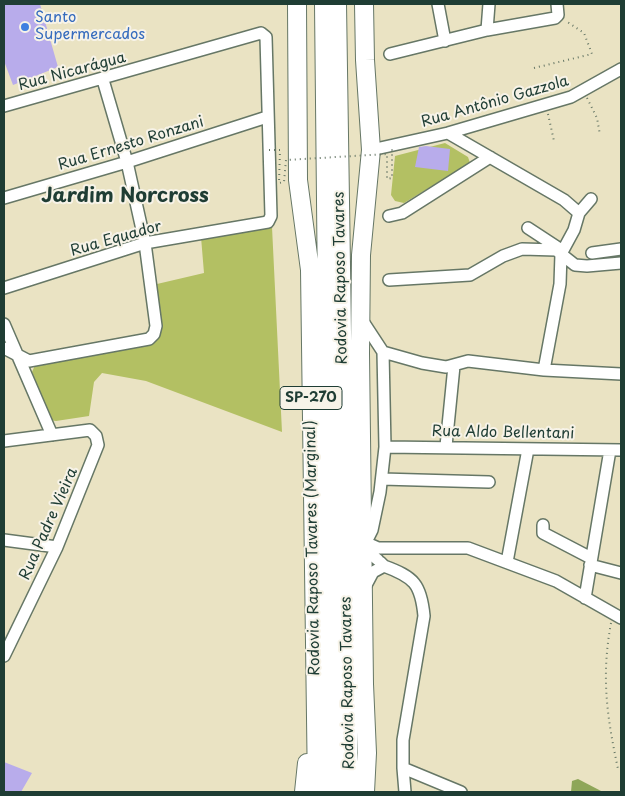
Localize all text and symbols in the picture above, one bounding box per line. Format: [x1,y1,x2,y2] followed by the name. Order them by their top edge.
[35,9,145,44] place label: Santo Supermercados
[19,21,31,33] marker: Santo Supermercados
[16,49,128,95] street label: Rua Nicarágua
[419,72,571,132] street label: Rua Antônio Gazzola
[56,113,206,175] street label: Rua Ernesto Ronzani
[41,184,209,208] district label: Jardim Norcross
[330,191,352,365] street label: Rodovia Raposo Tavares
[68,217,164,261] street label: Rua Equador
[280,386,342,409] road number: SP-270
[302,420,324,676] street label: Rodovia Raposo Tavares (Marginal)
[431,423,575,443] street label: Rua Aldo Bellentani
[16,465,82,583] street label: Rua Padre Vieira
[337,596,359,770] street label: Rodovia Raposo Tavares

